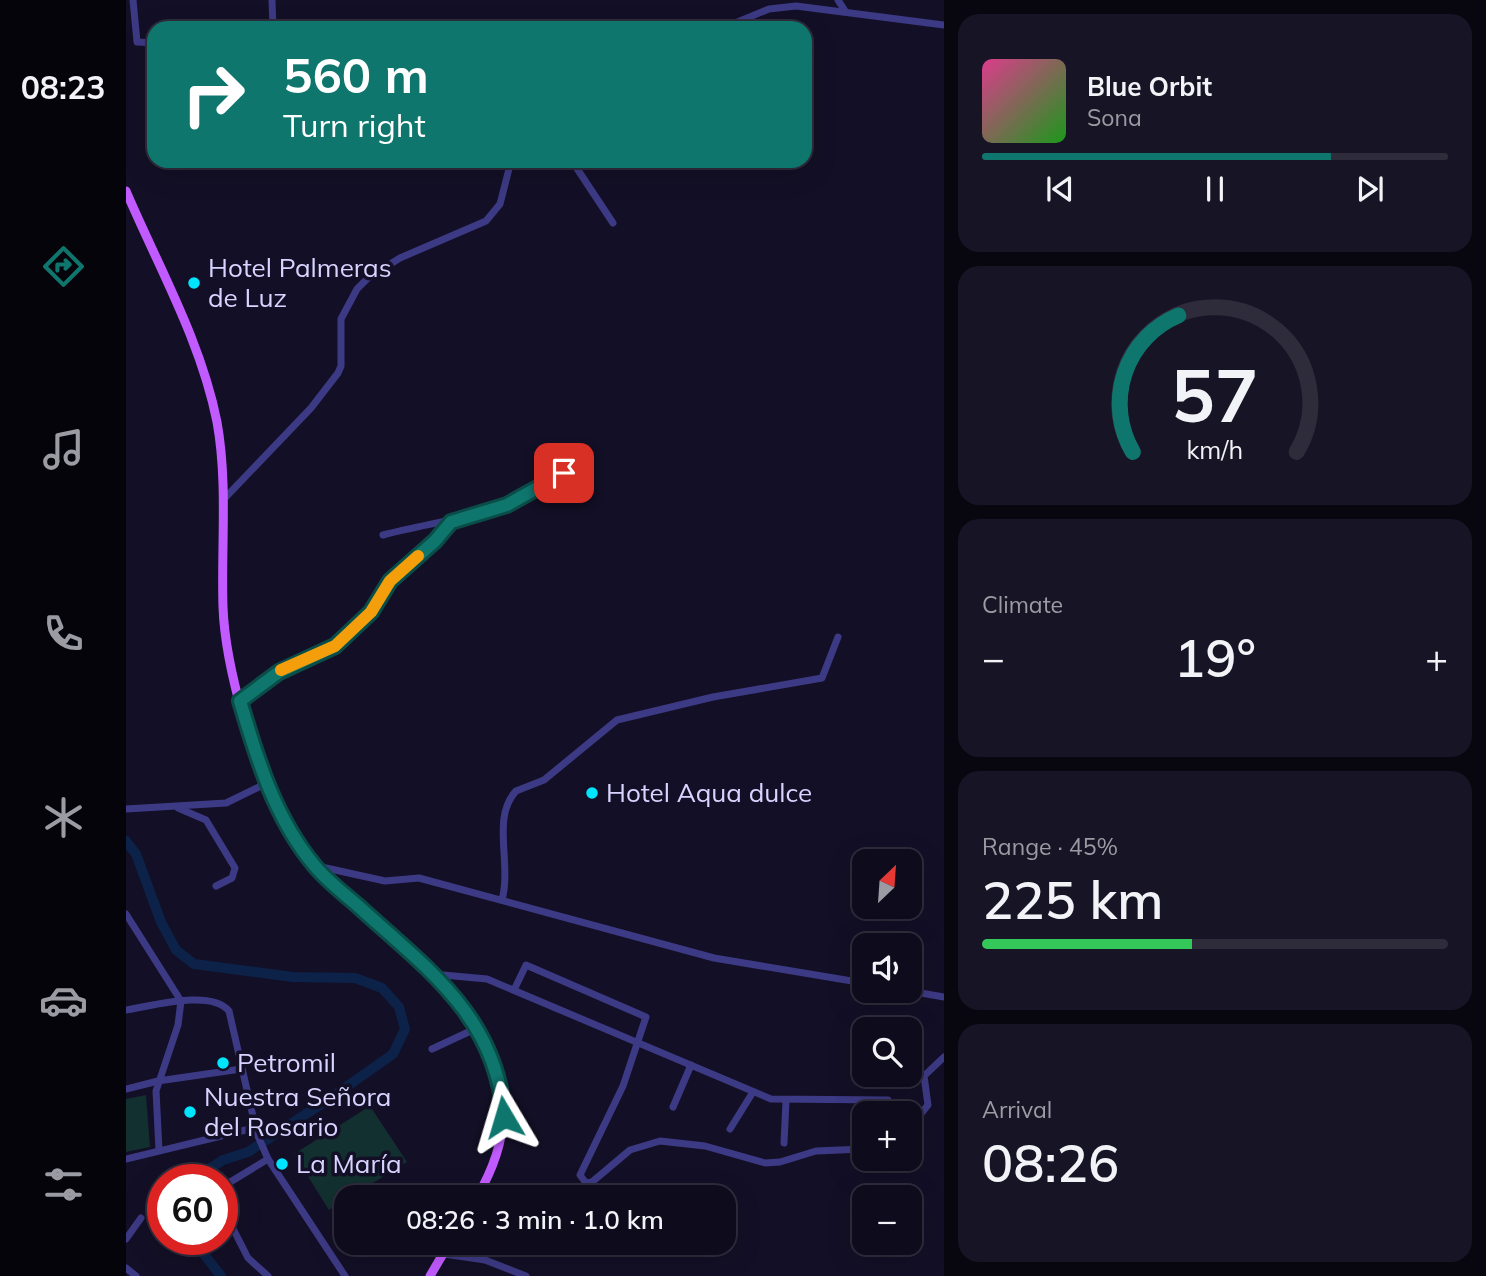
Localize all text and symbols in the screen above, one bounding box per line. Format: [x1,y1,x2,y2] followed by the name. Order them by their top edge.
[283,44,429,105] text: 560 m
[168,49,259,140] icon: right
[21,67,105,107] text: 08:23
[1087,70,1212,103] text: Blue Orbit
[1087,103,1142,132] text: Sona
[283,105,426,145] text: Turn right
[1041,170,1079,208] icon: previous
[1196,170,1234,208] icon: pause
[1351,170,1389,208] icon: next
[39,242,88,291] icon: directions
[208,251,392,314] place label: Hotel Palmeras de Luz
[186,275,202,291] marker: Hotel Palmeras de Luz
[1171,349,1259,440] text: 57
[39,425,88,474] icon: music
[1187,433,1243,464] text: km/h
[534,443,594,503] pin
[545,454,583,492] icon: arrive
[982,590,1063,619] text: Climate
[39,609,88,658] icon: phone
[1174,625,1256,690] text: 19°
[982,634,1005,682] text: −
[1425,634,1448,682] text: +
[606,776,812,809] place label: Hotel Aqua dulce
[584,785,600,801] marker: Hotel Aqua dulce
[39,793,88,842] icon: climate
[982,832,1118,861] text: Range · 45%
[852,849,922,919] north arrow
[852,849,922,1255] map controls
[982,867,1163,932] text: 225 km
[852,933,922,1003] button: sound
[39,976,88,1025] icon: car
[852,1017,922,1087] button: search
[237,1046,336,1079] place label: Petromil
[215,1055,231,1071] marker: Petromil
[204,1080,391,1143] place label: Nuestra Señora del Rosario
[467,1080,541,1154] position arrow
[982,1095,1052,1124] text: Arrival
[852,1101,922,1171] button: +
[182,1104,198,1120] marker: Nuestra Señora del Rosario
[982,1130,1119,1195] text: 08:26
[296,1147,402,1180] place label: La María
[274,1156,290,1172] marker: La María
[39,1160,88,1209] icon: filters
[147,1164,238,1255] speed limit sign: 60
[852,1185,922,1255] button: −
[406,1203,664,1236] text: 08:26 · 3 min · 1.0 km

